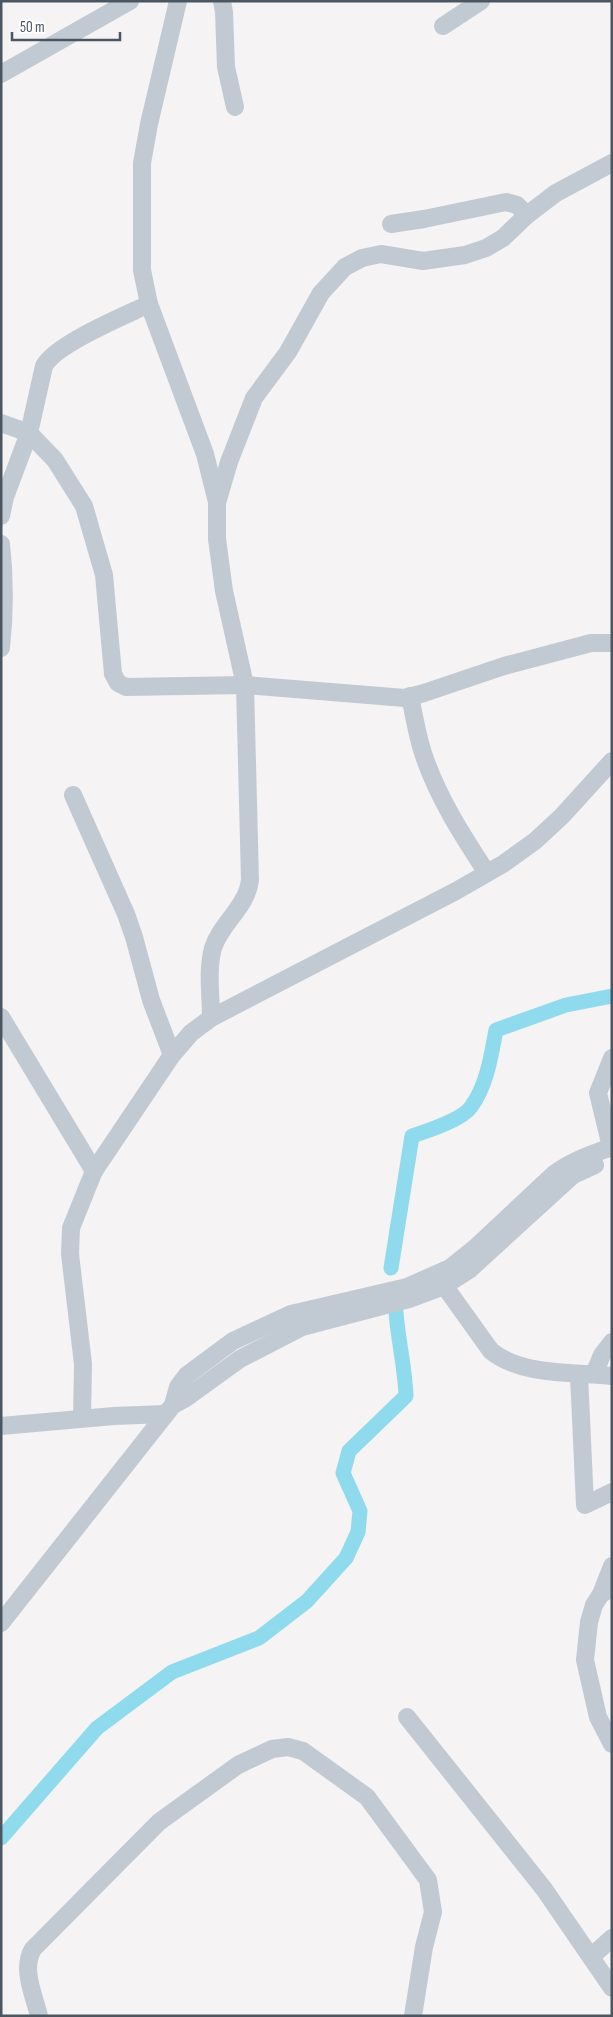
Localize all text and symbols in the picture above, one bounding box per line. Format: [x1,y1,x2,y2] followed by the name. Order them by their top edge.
[12,10,120,42] scale bar
[20,18,45,37] text: 50 m

